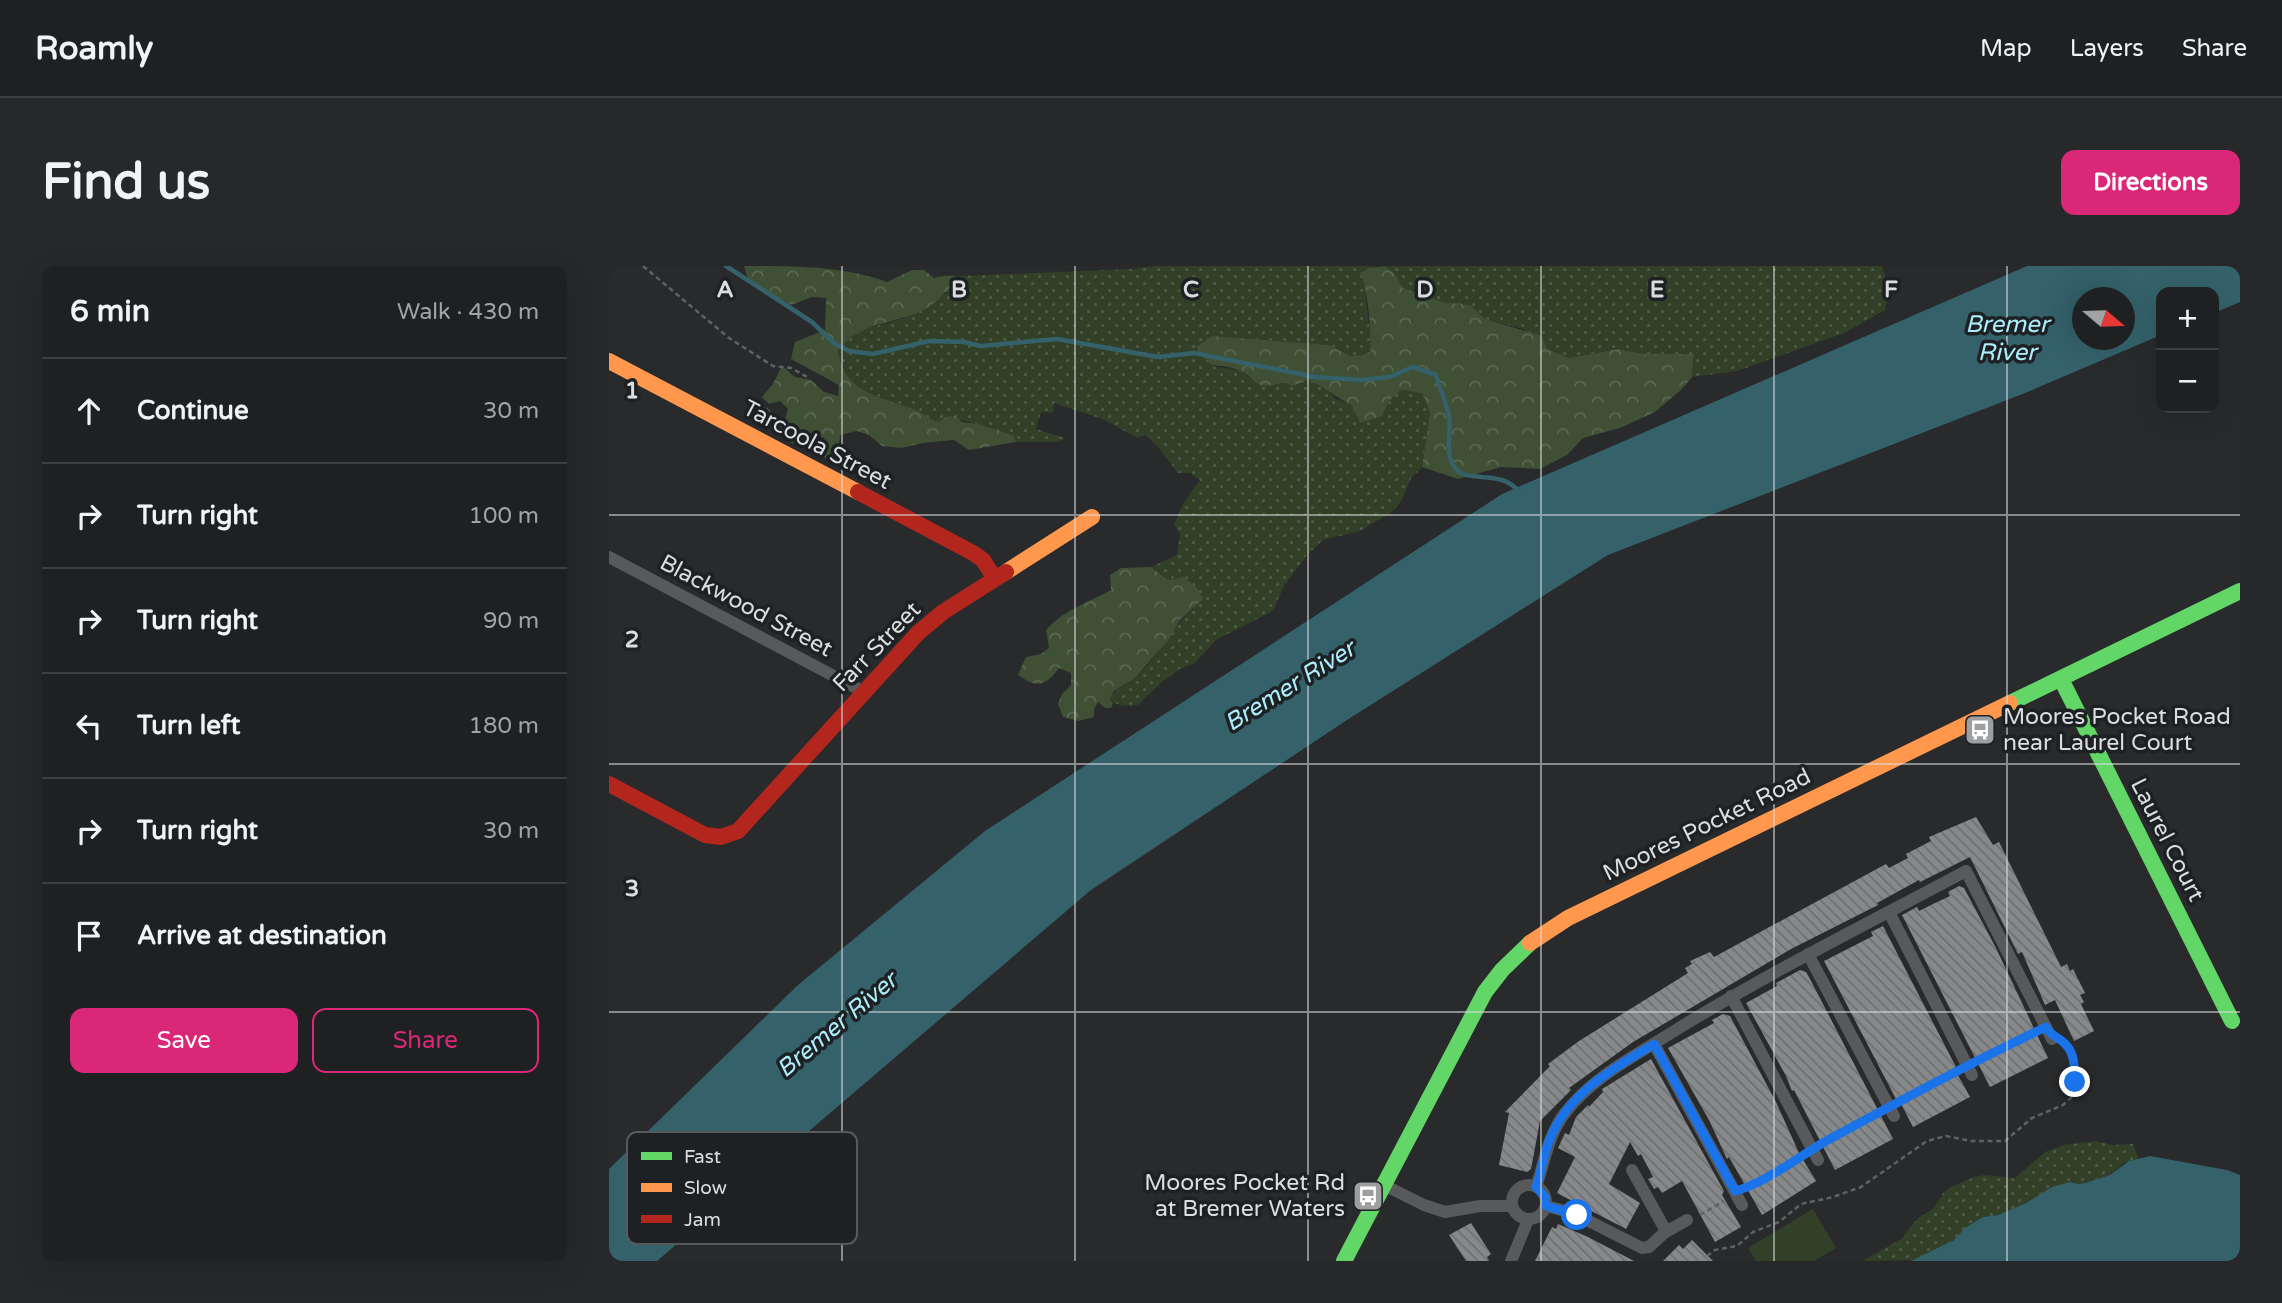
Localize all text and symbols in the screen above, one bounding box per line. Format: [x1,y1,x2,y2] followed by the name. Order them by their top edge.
[35,29,153,68] text: Roamly
[1980,34,2032,63] text: Map
[2070,34,2144,63] text: Layers
[2182,34,2247,63] text: Share
[2061,150,2240,215] button: Directions
[42,153,210,212] text: Find us
[716,276,734,304] text: A
[951,276,967,304] text: B
[1183,276,1199,304] text: C
[1416,276,1434,304] text: D
[1650,276,1664,304] text: E
[1884,276,1898,304] text: F
[2072,287,2135,350] north arrow
[2156,287,2219,413] map controls
[2156,287,2219,350] button: +
[70,293,150,330] text: 6 min
[397,298,539,326] text: Walk · 430 m
[1965,310,2052,367] water label: Bremer River
[2156,350,2219,413] button: −
[625,377,639,405] text: 1
[70,392,108,430] icon: ahead
[738,394,896,496] street label: Tarcoola Street
[137,395,249,426] text: Continue
[483,397,539,425] text: 30 m
[70,497,108,535] icon: right
[137,500,258,531] text: Turn right
[469,502,539,530] text: 100 m
[655,549,837,663] street label: Blackwood Street
[827,596,927,698] street label: Farr Street
[70,602,108,640] icon: right
[137,605,258,636] text: Turn right
[483,607,539,635] text: 90 m
[625,626,639,654] text: 2
[1219,633,1363,738] water label: Bremer River
[2003,703,2231,757] place label: Moores Pocket Road near Laurel Court
[70,707,108,745] icon: left
[137,710,240,741] text: Turn left
[469,712,539,740] text: 180 m
[1963,713,1997,747] bus stop icon: Moores Pocket Road near Laurel Court
[1599,763,1815,887] street label: Moores Pocket Road
[2124,774,2210,906] street label: Laurel Court
[70,812,108,850] icon: right
[137,815,258,846] text: Turn right
[483,817,539,845] text: 30 m
[625,875,639,903] text: 3
[70,917,108,955] icon: arrive
[137,920,387,951] text: Arrive at destination
[771,964,905,1084] water label: Bremer River
[70,1008,298,1073] button: Save
[312,1008,539,1073] button: Share
[2059,1066,2090,1097] route end
[627,1132,857,1244] legend
[684,1146,721,1168] text: Fast
[1144,1169,1345,1223] place label: Moores Pocket Rd at Bremer Waters
[684,1177,727,1199] text: Slow
[1351,1179,1385,1213] bus stop icon: Moores Pocket Rd at Bremer Waters
[1561,1199,1592,1230] route start
[684,1209,721,1231] text: Jam

